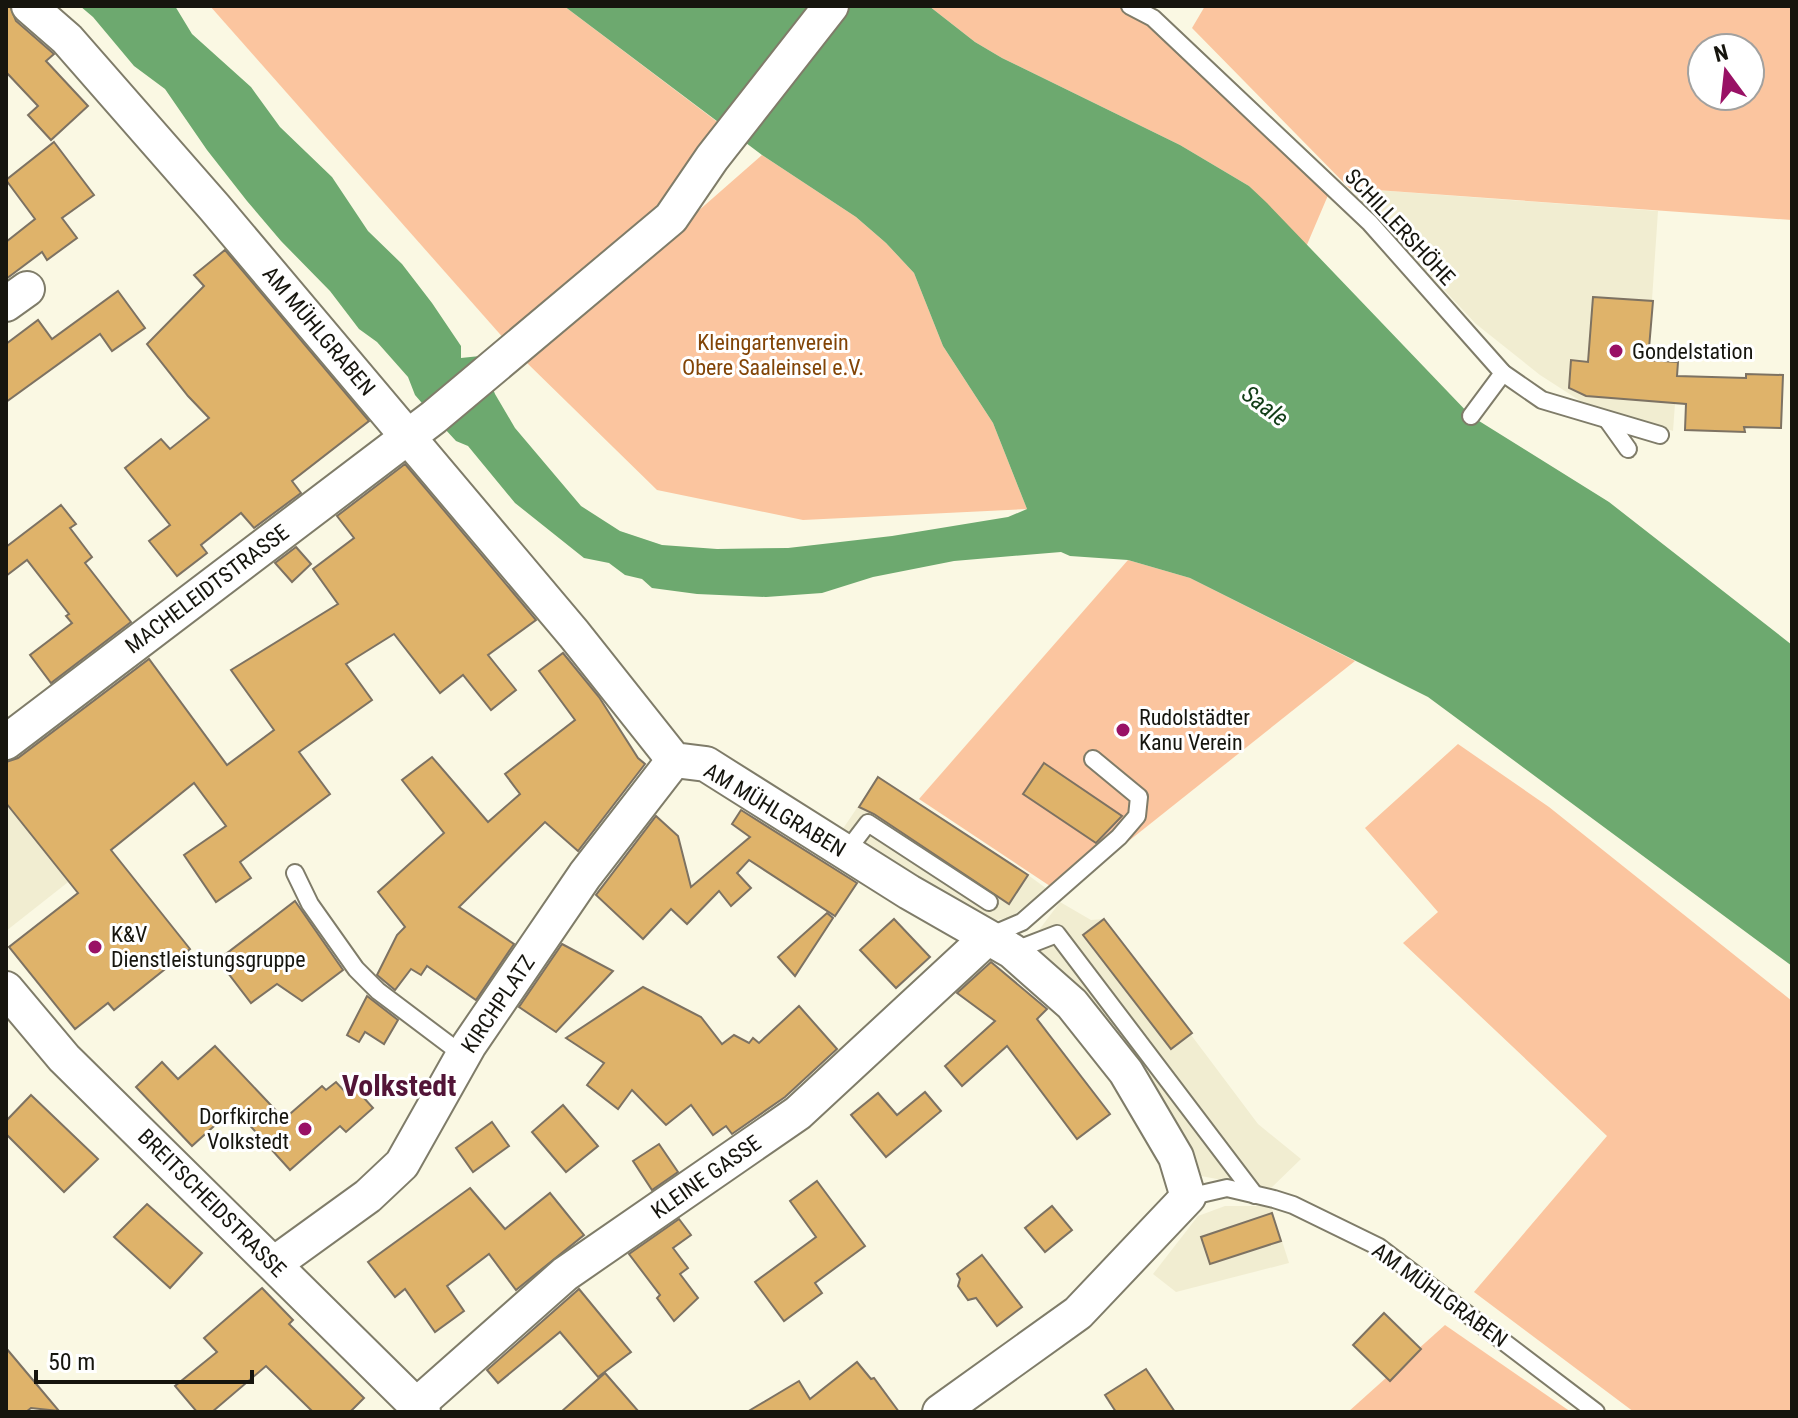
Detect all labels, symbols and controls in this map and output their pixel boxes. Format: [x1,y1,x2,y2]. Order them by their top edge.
north arrow [1686,32,1766,112]
text: N [1711,39,1731,67]
street label: SCHILLERSHÖHE [1340,164,1460,290]
street label: AM MÜHLGRABEN [258,261,380,401]
park label: Kleingartenverein Obere Saaleinsel e.V. [682,330,864,380]
place label: Gondelstation [1632,339,1753,364]
marker: Gondelstation [1607,342,1625,360]
water label: Saale [1236,380,1294,432]
street label: MACHELEIDTSTRASSE [120,519,294,659]
place label: Rudolstädter Kanu Verein [1139,705,1250,755]
marker: Rudolstädter Kanu Verein [1114,721,1132,739]
street label: AM MÜHLGRABEN [700,758,850,862]
place label: K&V Dienstleistungsgruppe [111,922,305,972]
marker: K&V Dienstleistungsgruppe [86,938,104,956]
street label: KIRCHPLATZ [456,950,540,1058]
district label: Volkstedt [342,1068,456,1103]
place label: Dorfkirche Volkstedt [199,1104,289,1154]
marker: Dorfkirche Volkstedt [296,1120,314,1138]
street label: BREITSCHEIDSTRASSE [133,1124,291,1282]
street label: KLEINE GASSE [646,1130,766,1224]
street label: AM MÜHLGRABEN [1368,1238,1512,1352]
scale bar [36,1334,252,1384]
text: 50 m [48,1348,95,1376]

